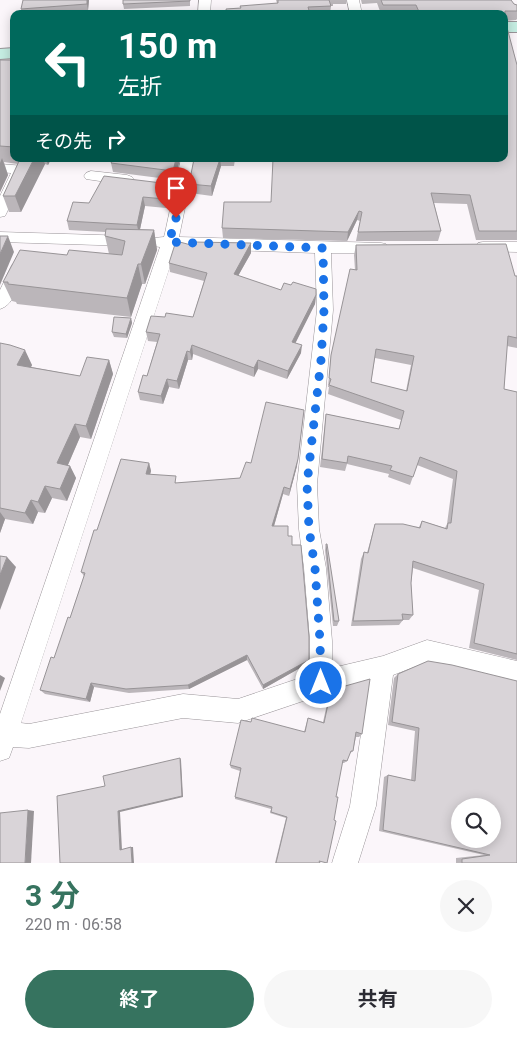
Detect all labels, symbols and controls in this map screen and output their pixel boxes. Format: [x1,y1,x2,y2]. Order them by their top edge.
text: 150 m [118,26,217,67]
icon: left [35,30,100,95]
text: 左折 [118,74,162,99]
icon: right [102,125,130,153]
text: その先 [35,130,92,153]
pin [155,167,197,218]
icon: arrive [162,174,190,202]
position arrow [294,656,346,708]
map controls [451,798,501,848]
button: search [451,798,501,848]
text: 3 分 [25,878,80,913]
button: close [440,880,492,932]
text: 220 m · 06:58 [25,915,122,934]
button: 終了 [25,970,254,1028]
button: 共有 [264,970,492,1028]

